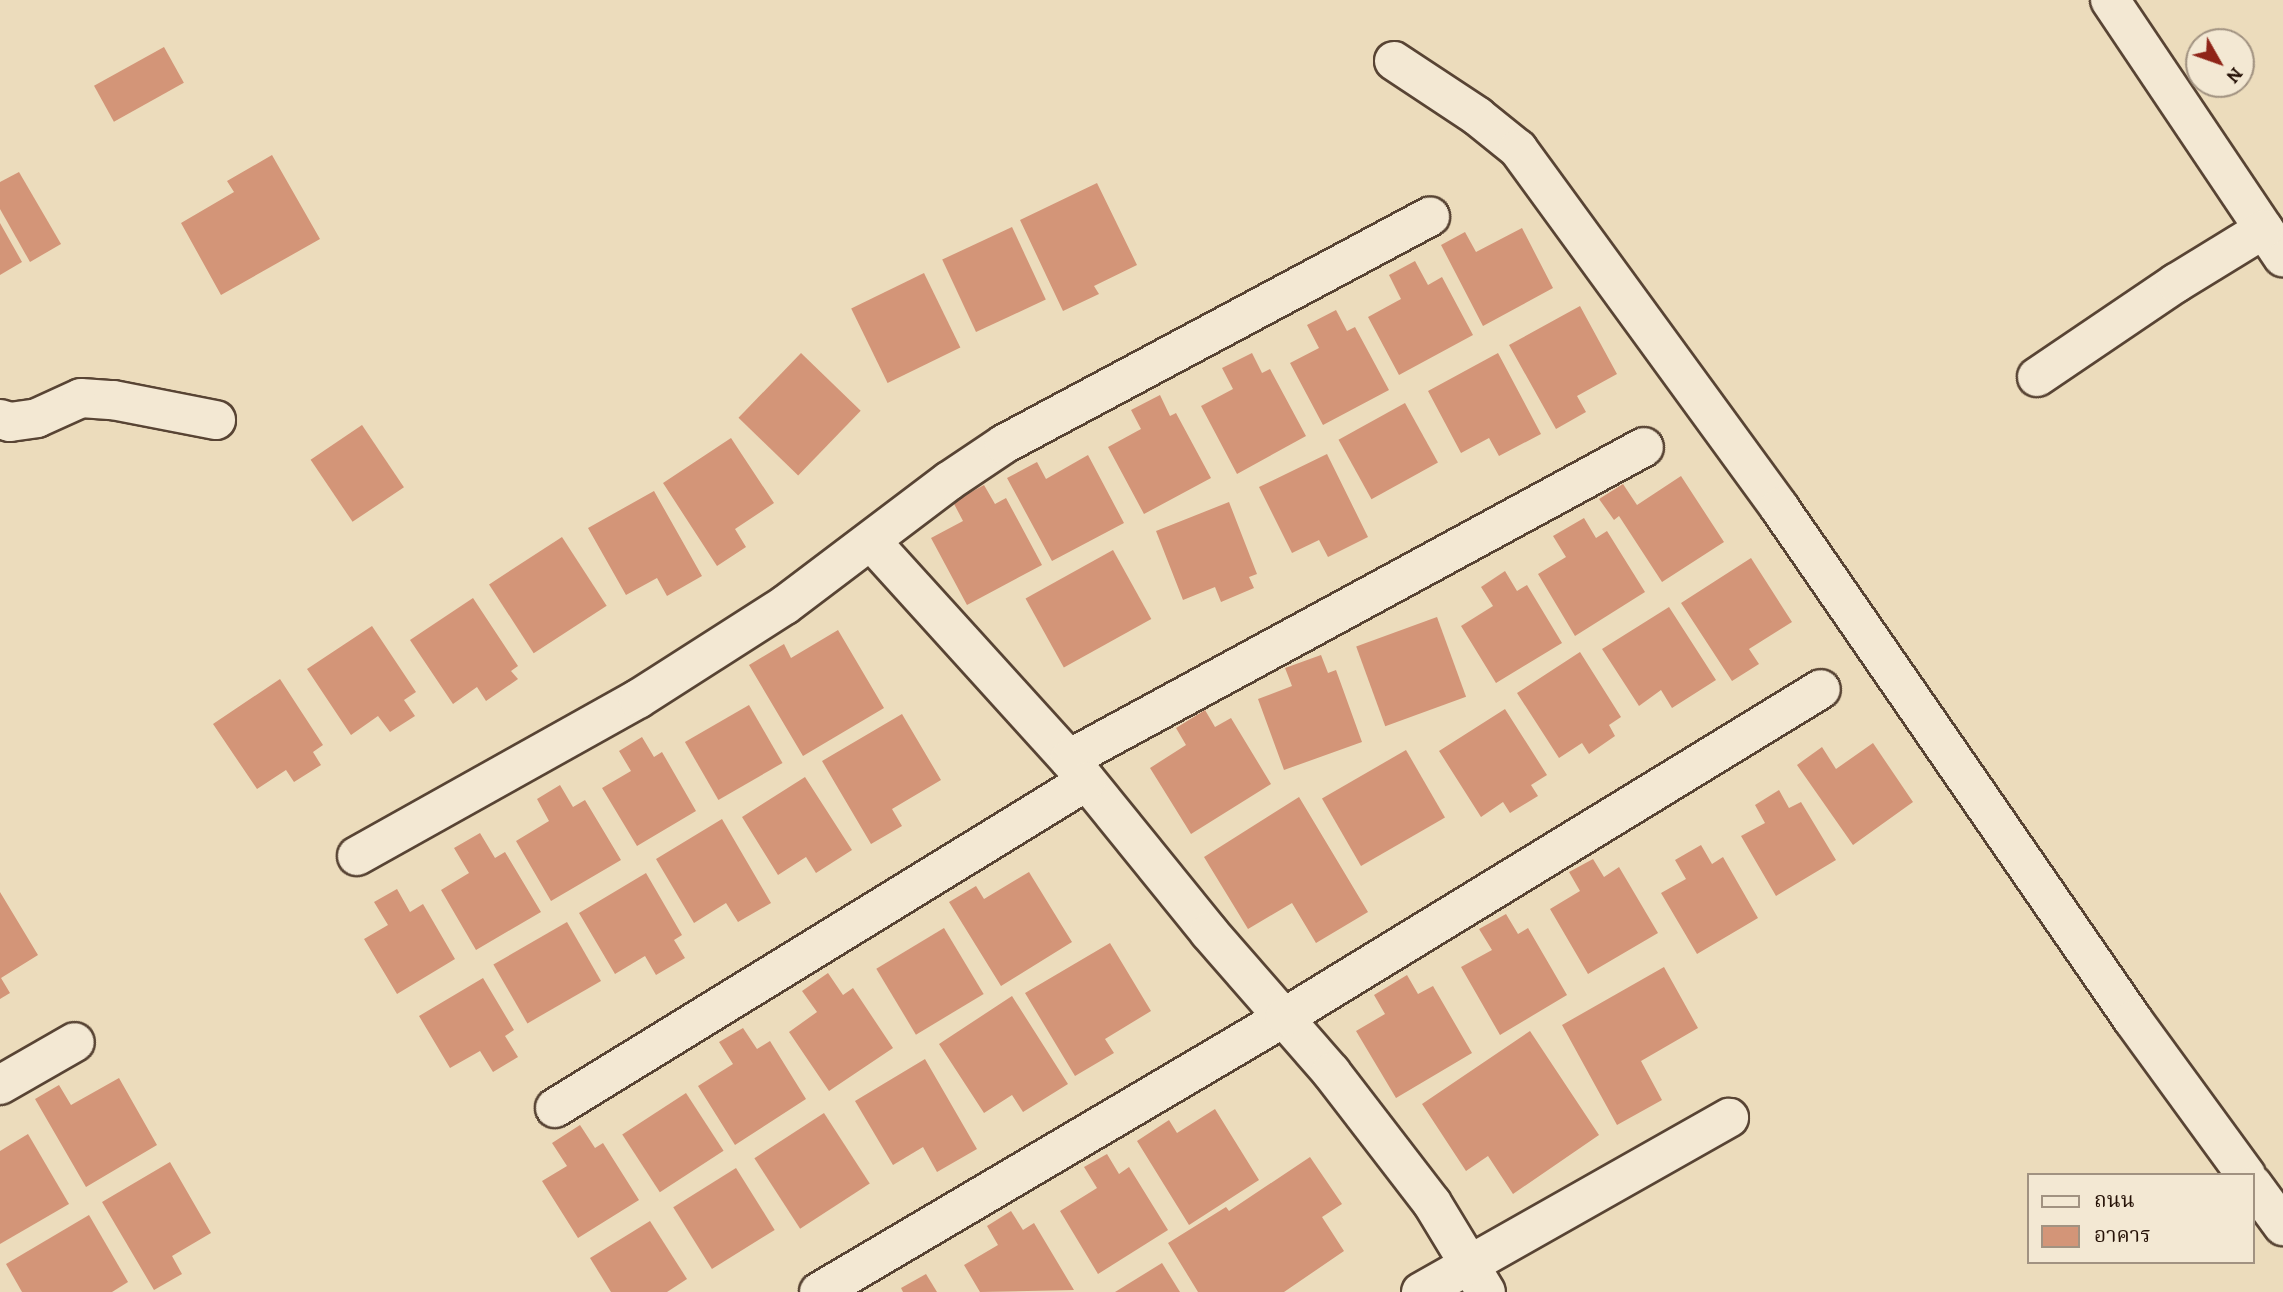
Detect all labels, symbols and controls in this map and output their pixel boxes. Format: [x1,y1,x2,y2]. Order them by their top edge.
north arrow [2185,28,2255,98]
text: N [2220,62,2249,89]
legend [2028,1173,2255,1264]
text: ถนน [2094,1186,2135,1214]
text: อาคาร [2094,1221,2151,1249]

